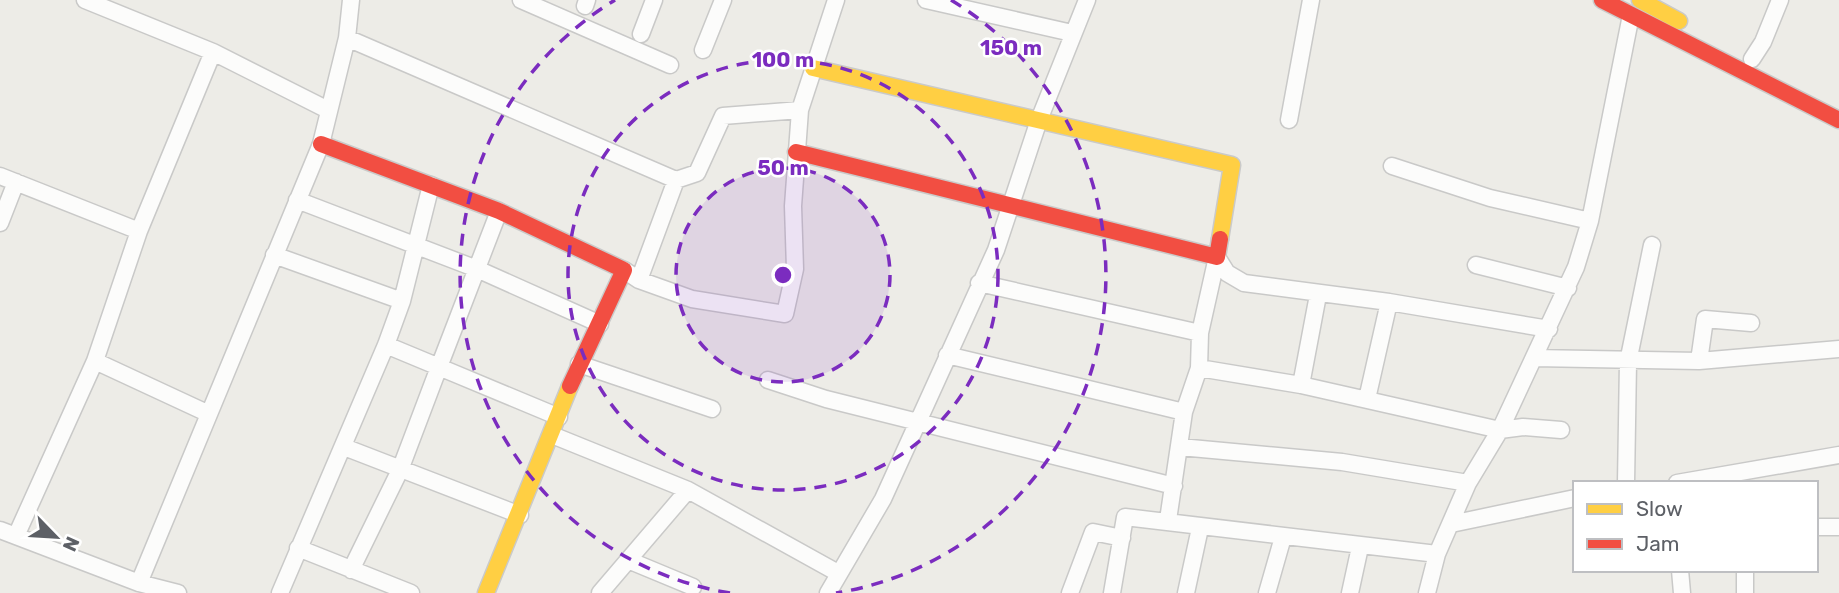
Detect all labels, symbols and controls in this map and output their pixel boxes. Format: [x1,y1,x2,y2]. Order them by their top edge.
text: 150 m [980,35,1042,60]
text: 100 m [752,47,814,72]
text: 50 m [757,155,809,180]
centre of rings [771,263,795,287]
legend [1573,481,1818,572]
text: Slow [1636,496,1683,521]
north arrow [21,502,91,572]
text: Jam [1636,531,1680,556]
text: N [58,533,84,555]

